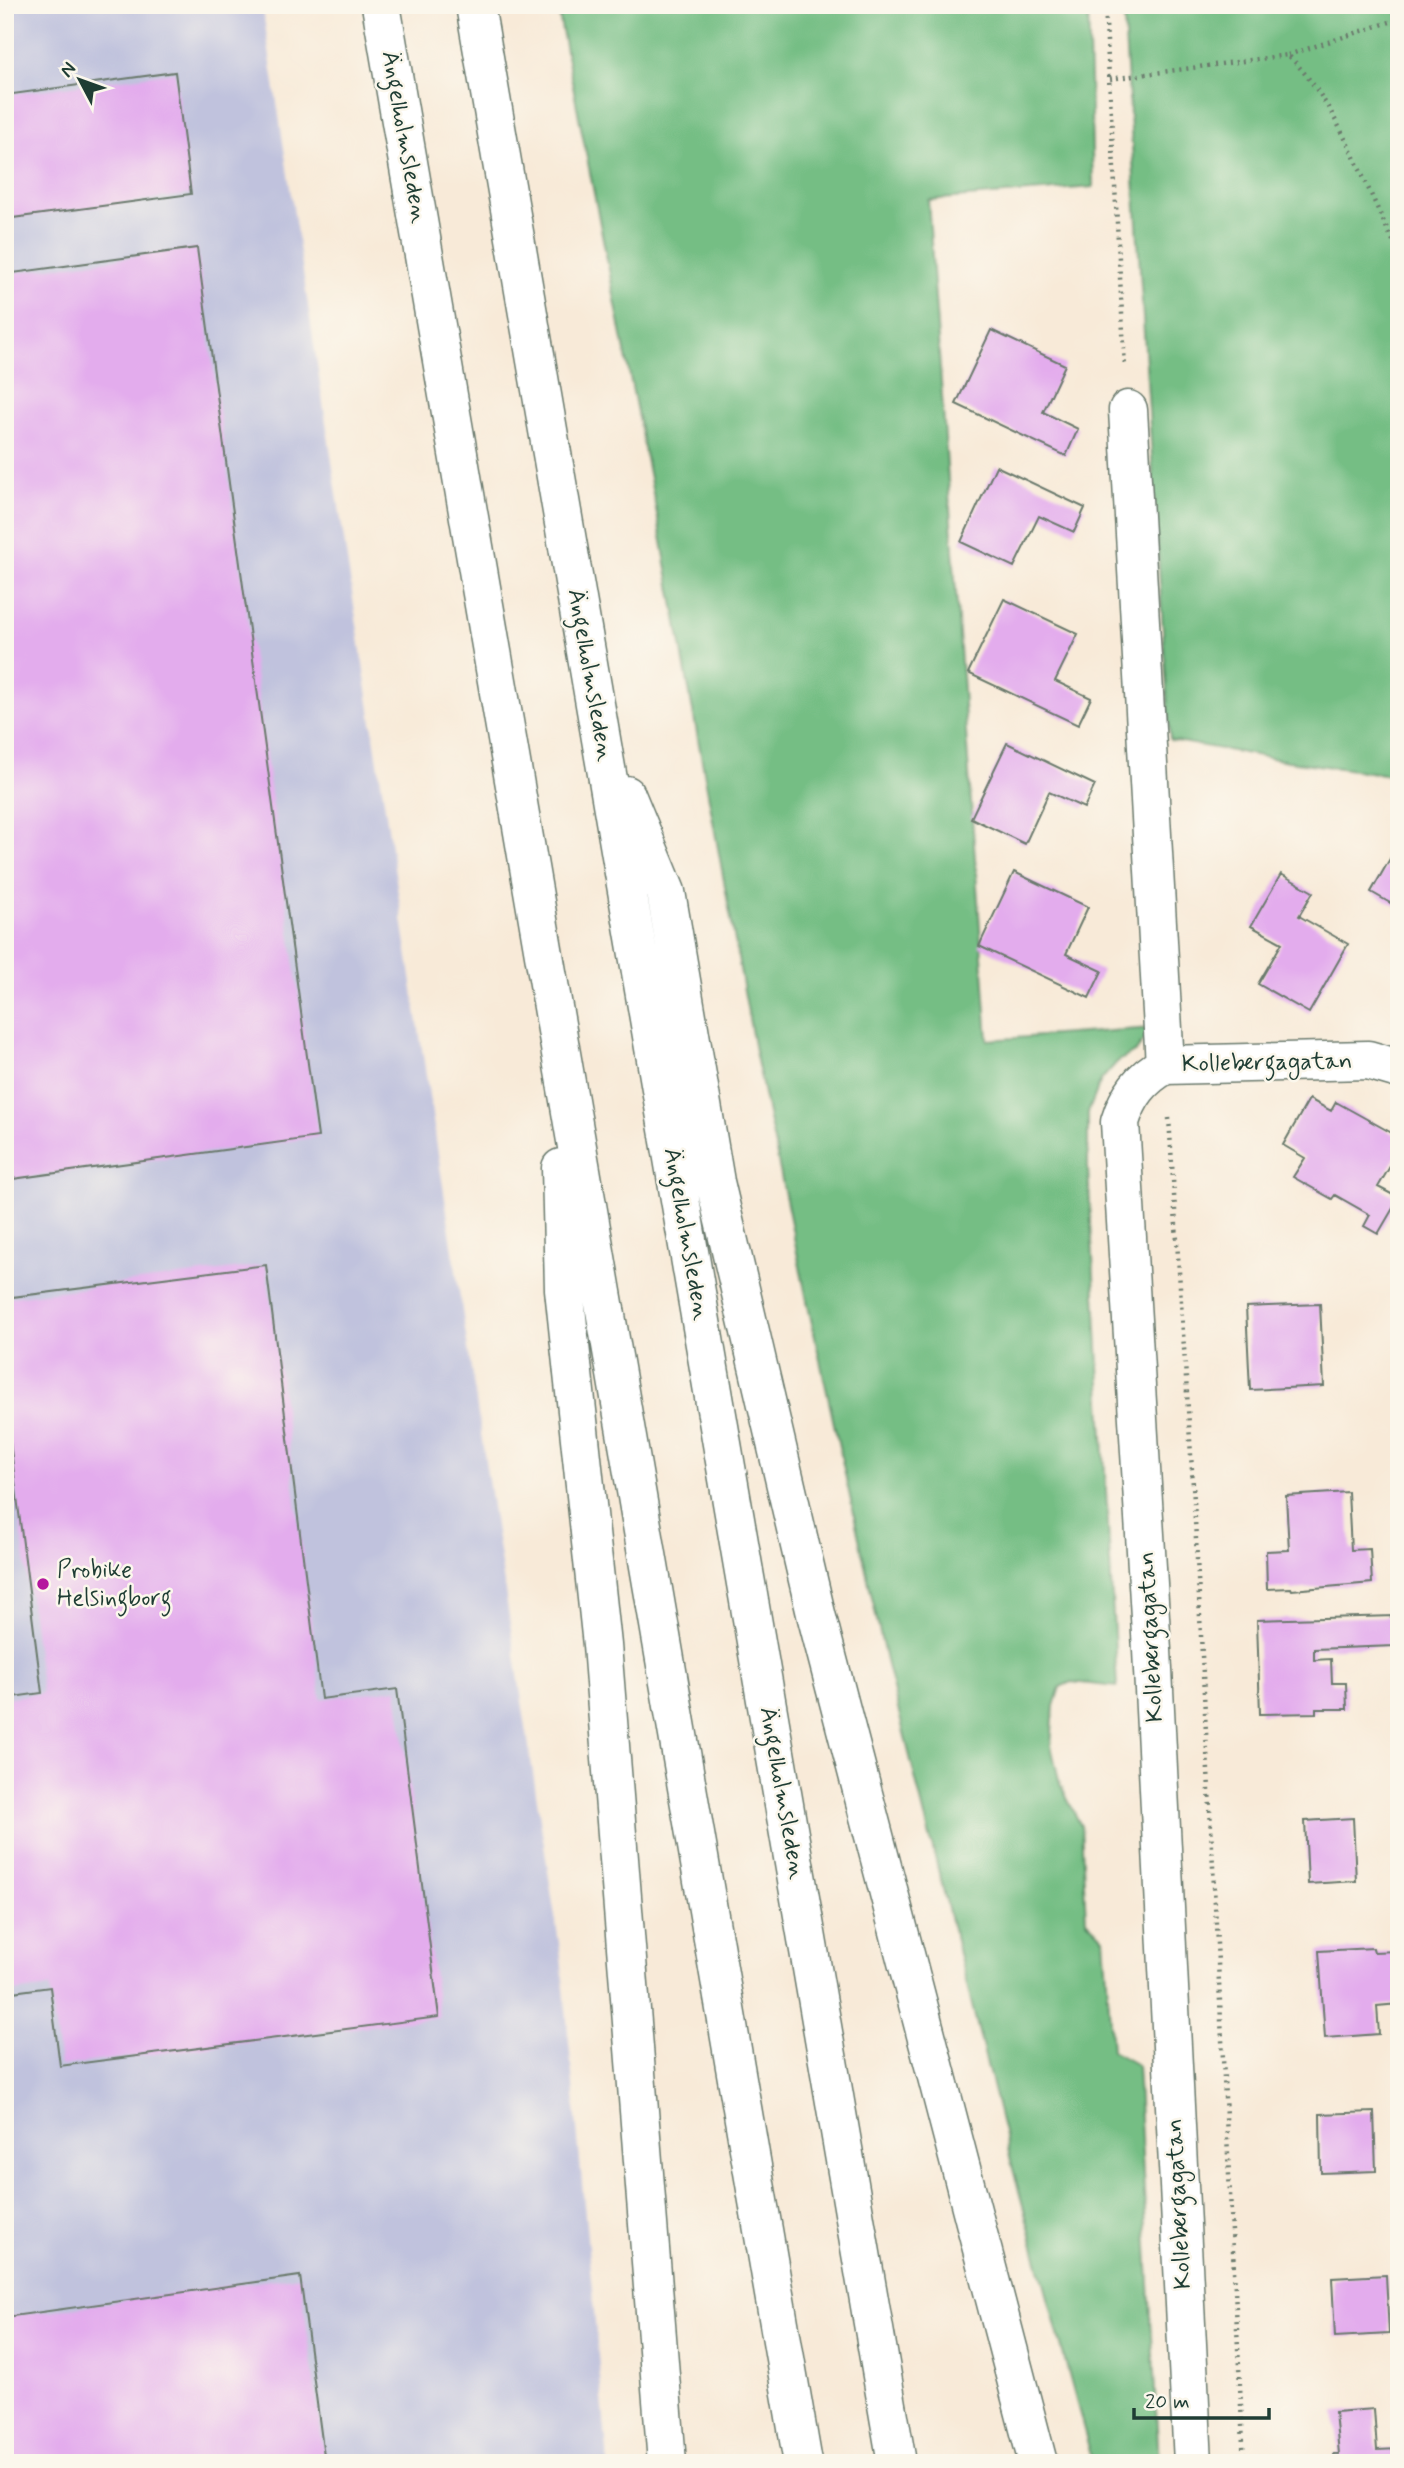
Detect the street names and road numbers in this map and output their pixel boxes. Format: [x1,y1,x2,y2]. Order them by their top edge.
street label: Ängelholmsleden [371,48,434,226]
street label: Ängelholmsleden [557,586,620,764]
street label: Kollebergagatan [1181,1046,1353,1083]
street label: Ängelholmsleden [653,1145,716,1323]
street label: Kollebergagatan [1131,1551,1174,1723]
street label: Ängelholmsleden [749,1704,812,1882]
street label: Kollebergagatan [1159,2118,1202,2290]

